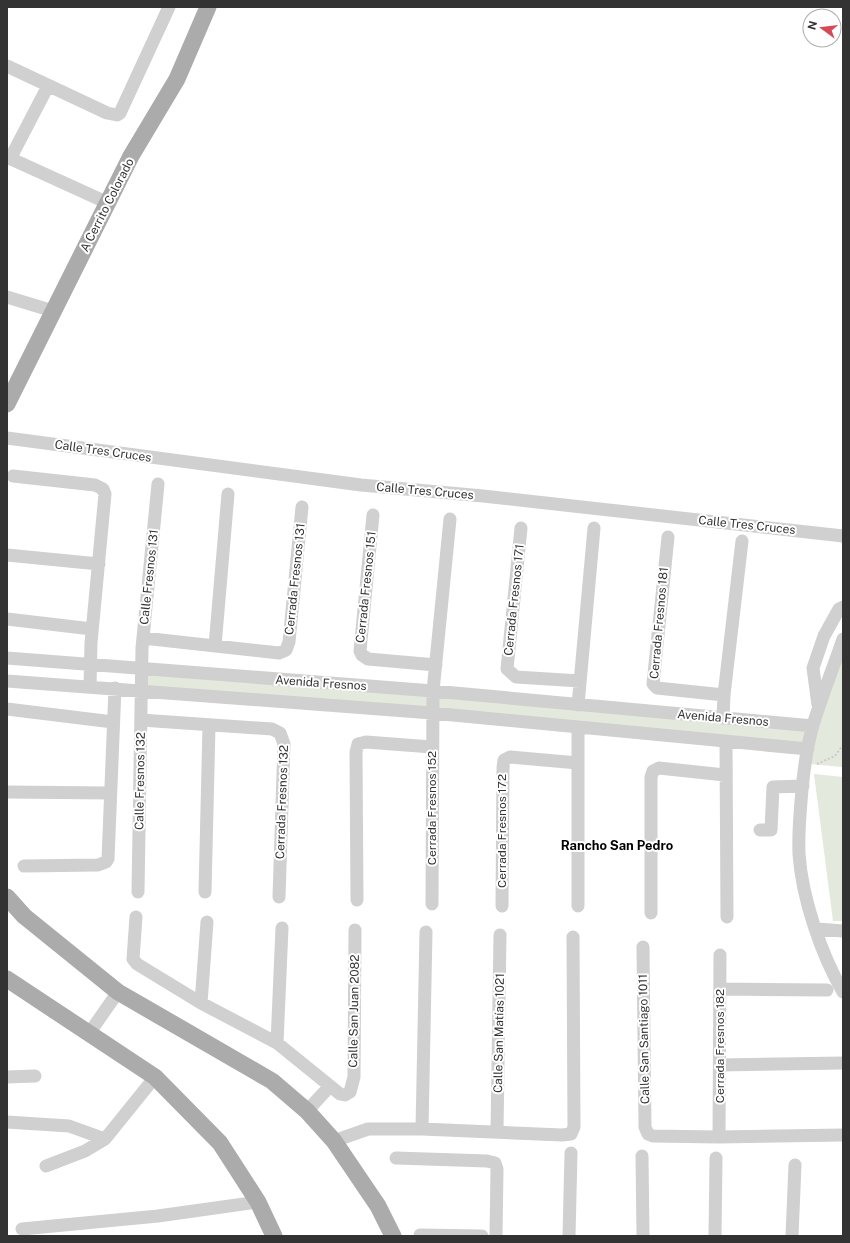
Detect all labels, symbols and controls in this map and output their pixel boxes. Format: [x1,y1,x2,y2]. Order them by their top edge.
north arrow [802,8,842,48]
text: N [805,20,819,31]
street label: A Cerrito Colorado [77,156,137,254]
street label: Calle Tres Cruces [54,437,152,465]
street label: Calle Tres Cruces [376,480,474,502]
street label: Calle Tres Cruces [698,513,796,537]
street label: Cerrada Fresnos 131 [282,523,308,635]
street label: Calle Fresnos 131 [137,529,161,625]
street label: Cerrada Fresnos 151 [353,530,379,644]
street label: Cerrada Fresnos 171 [501,544,527,656]
street label: Cerrada Fresnos 181 [647,566,671,680]
street label: Avenida Fresnos [275,673,367,693]
street label: Avenida Fresnos [677,707,769,729]
street label: Calle Fresnos 132 [132,732,148,830]
street label: Cerrada Fresnos 132 [273,745,291,859]
street label: Cerrada Fresnos 152 [425,751,439,865]
street label: Cerrada Fresnos 172 [495,774,509,888]
district label: Rancho San Pedro [561,838,673,853]
street label: Calle San Juan 2082 [346,954,362,1068]
street label: Calle San Matías 1021 [491,973,507,1093]
street label: Calle San Santiago 1011 [636,974,652,1104]
street label: Cerrada Fresnos 182 [713,989,727,1103]

